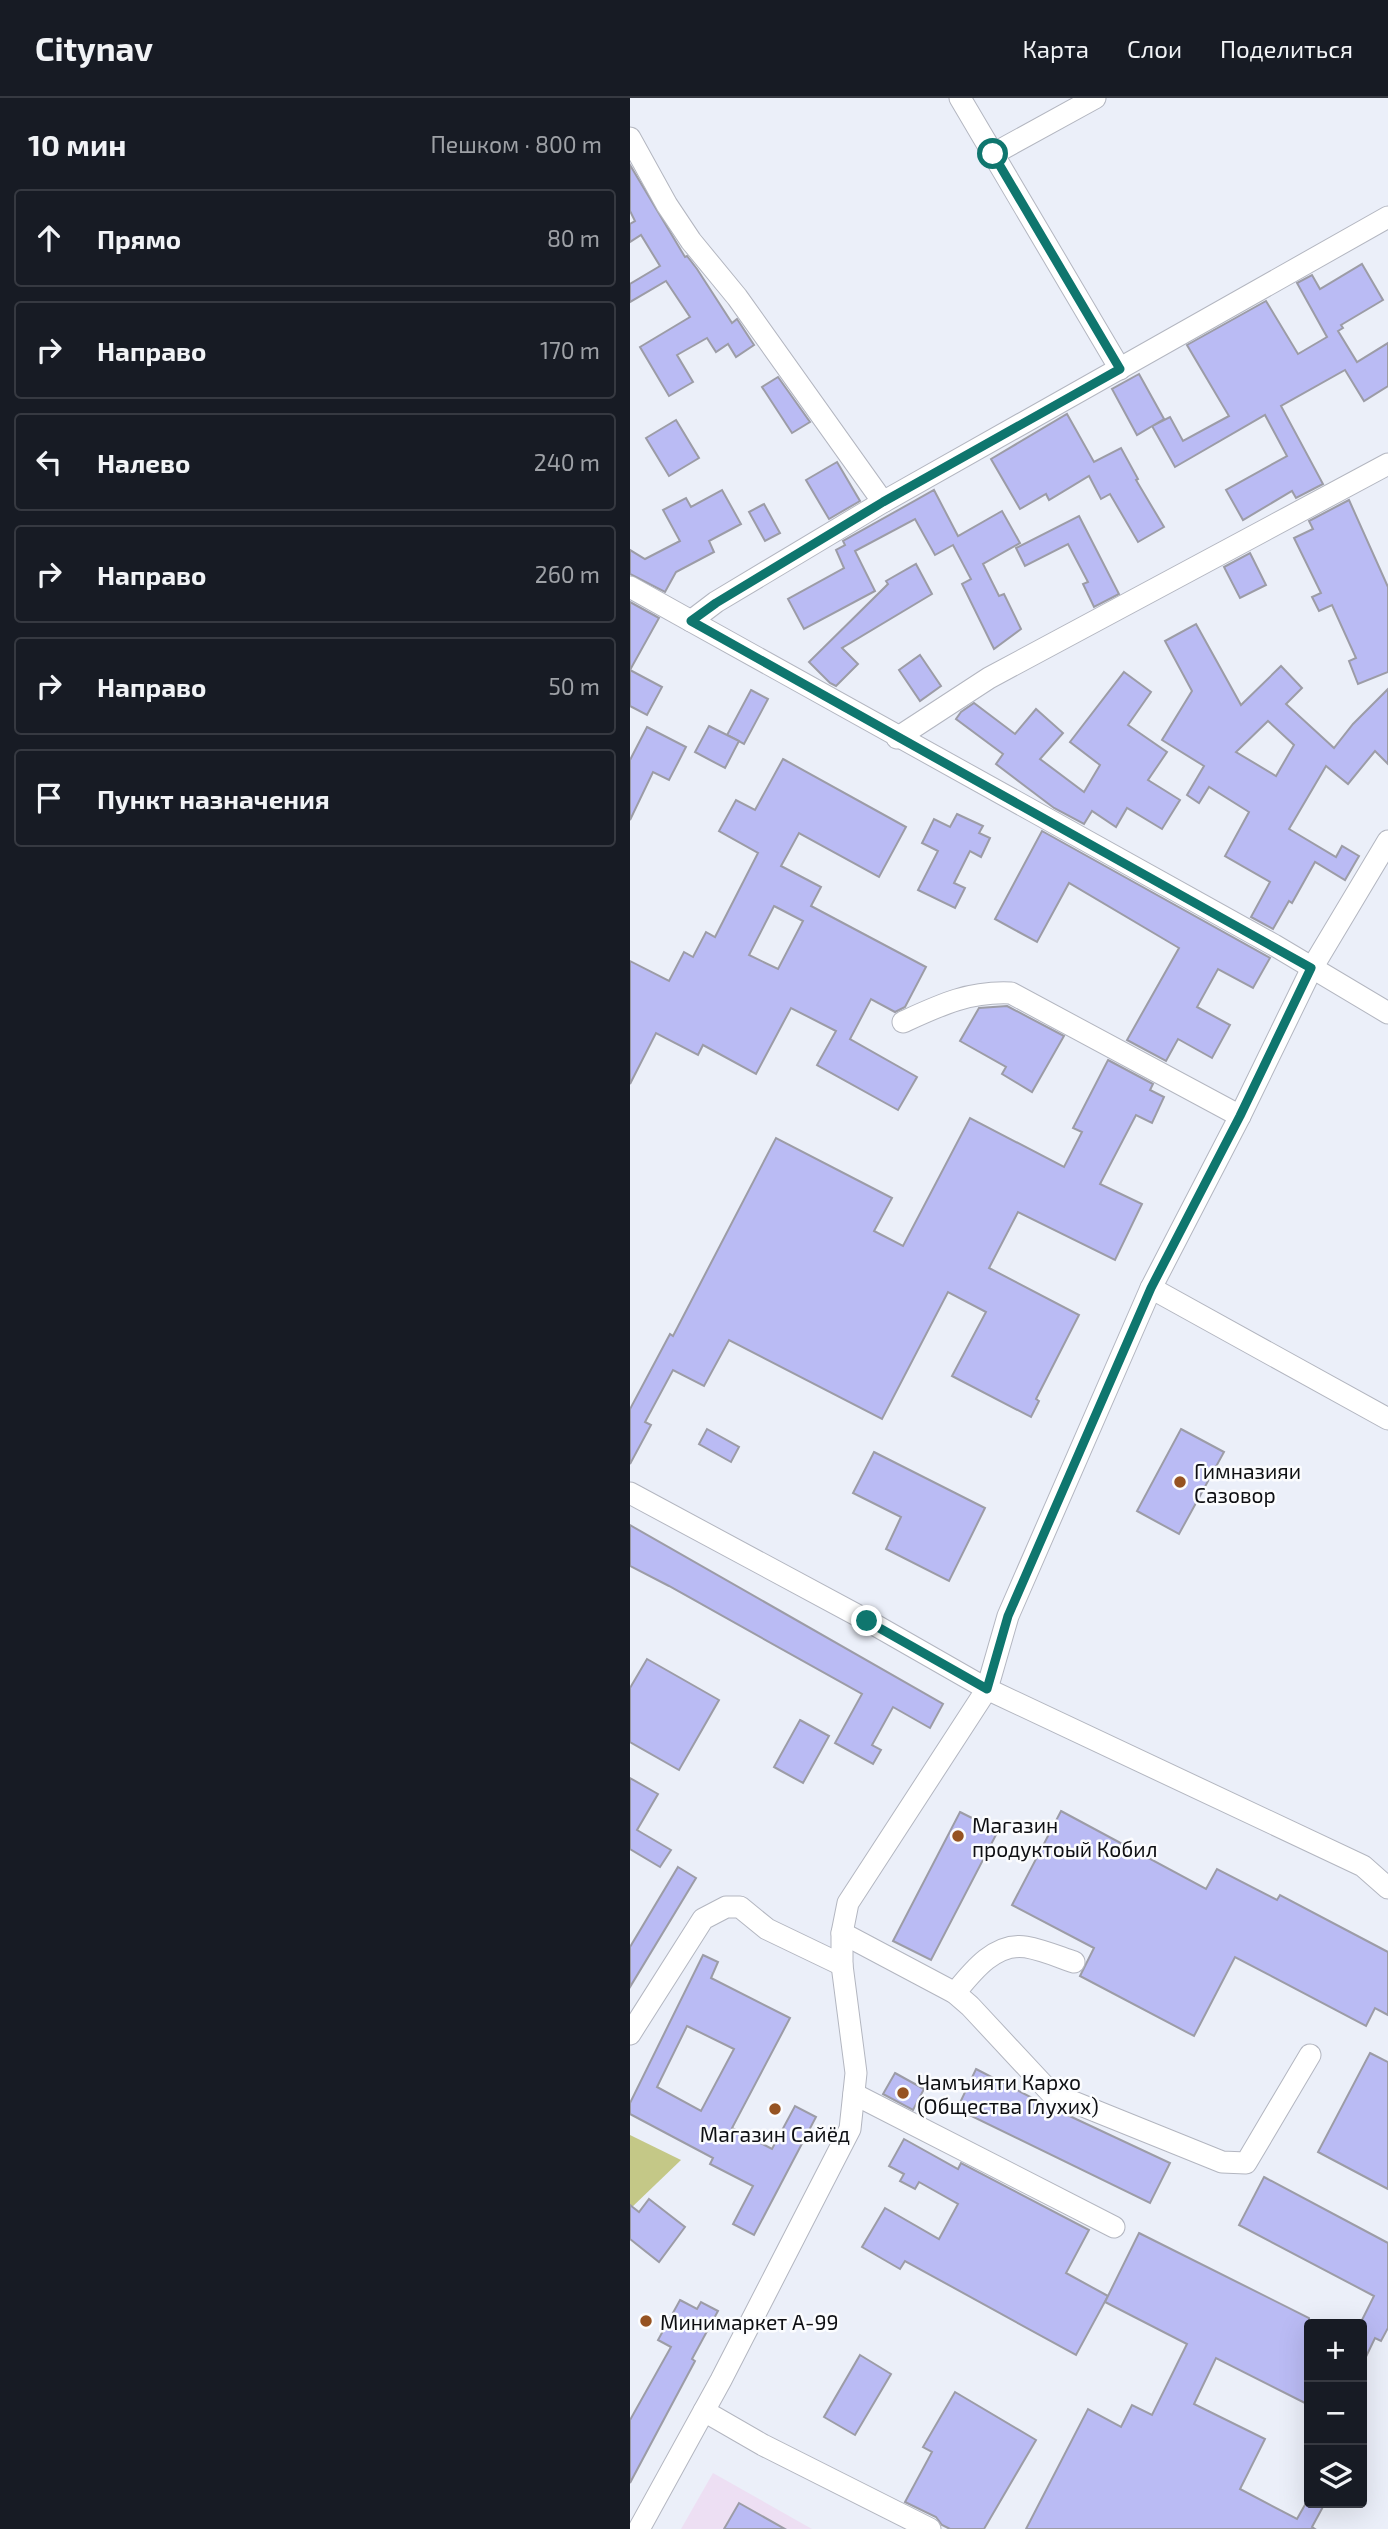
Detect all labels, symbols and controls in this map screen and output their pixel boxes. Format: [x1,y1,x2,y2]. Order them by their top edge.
text: Citynav [35,28,153,68]
text: Карта [1022,34,1089,63]
text: Слои [1127,34,1182,63]
text: Поделиться [1220,34,1353,63]
text: 10 мин [28,126,126,162]
text: Пешком · 800 m [430,130,602,158]
route start [977,138,1008,169]
icon: ahead [30,219,68,257]
text: Прямо [97,223,181,254]
text: 80 m [547,224,600,252]
icon: right [30,331,68,369]
text: Направо [97,335,206,366]
text: 170 m [540,336,600,364]
icon: left [30,443,68,481]
text: Налево [97,447,190,478]
text: 240 m [534,448,600,476]
icon: right [30,555,68,593]
text: Направо [97,559,206,590]
text: 260 m [535,560,600,588]
icon: right [30,667,68,705]
text: Направо [97,671,206,702]
text: 50 m [549,672,600,700]
icon: arrive [30,779,68,817]
text: Пункт назначения [97,783,330,814]
place label: Гимназияи Сазовор [1194,1458,1301,1507]
marker: Гимназияи Сазовор [1172,1474,1188,1490]
route end [851,1605,882,1636]
place label: Магазин продуктоый Кобил [972,1812,1157,1862]
marker: Магазин продуктоый Кобил [950,1828,966,1844]
place label: Чамъияти Кархо (Общества Глухих) [917,2069,1099,2119]
marker: Чамъияти Кархо (Общества Глухих) [895,2085,911,2101]
marker: Магазин Сайёд [767,2101,783,2117]
place label: Магазин Сайёд [700,2121,850,2146]
place label: Минимаркет А-99 [660,2309,838,2334]
marker: Минимаркет А-99 [638,2313,654,2329]
map controls [1304,2319,1367,2508]
button: + [1304,2319,1367,2382]
button: − [1304,2382,1367,2445]
button: layers [1304,2445,1367,2508]

